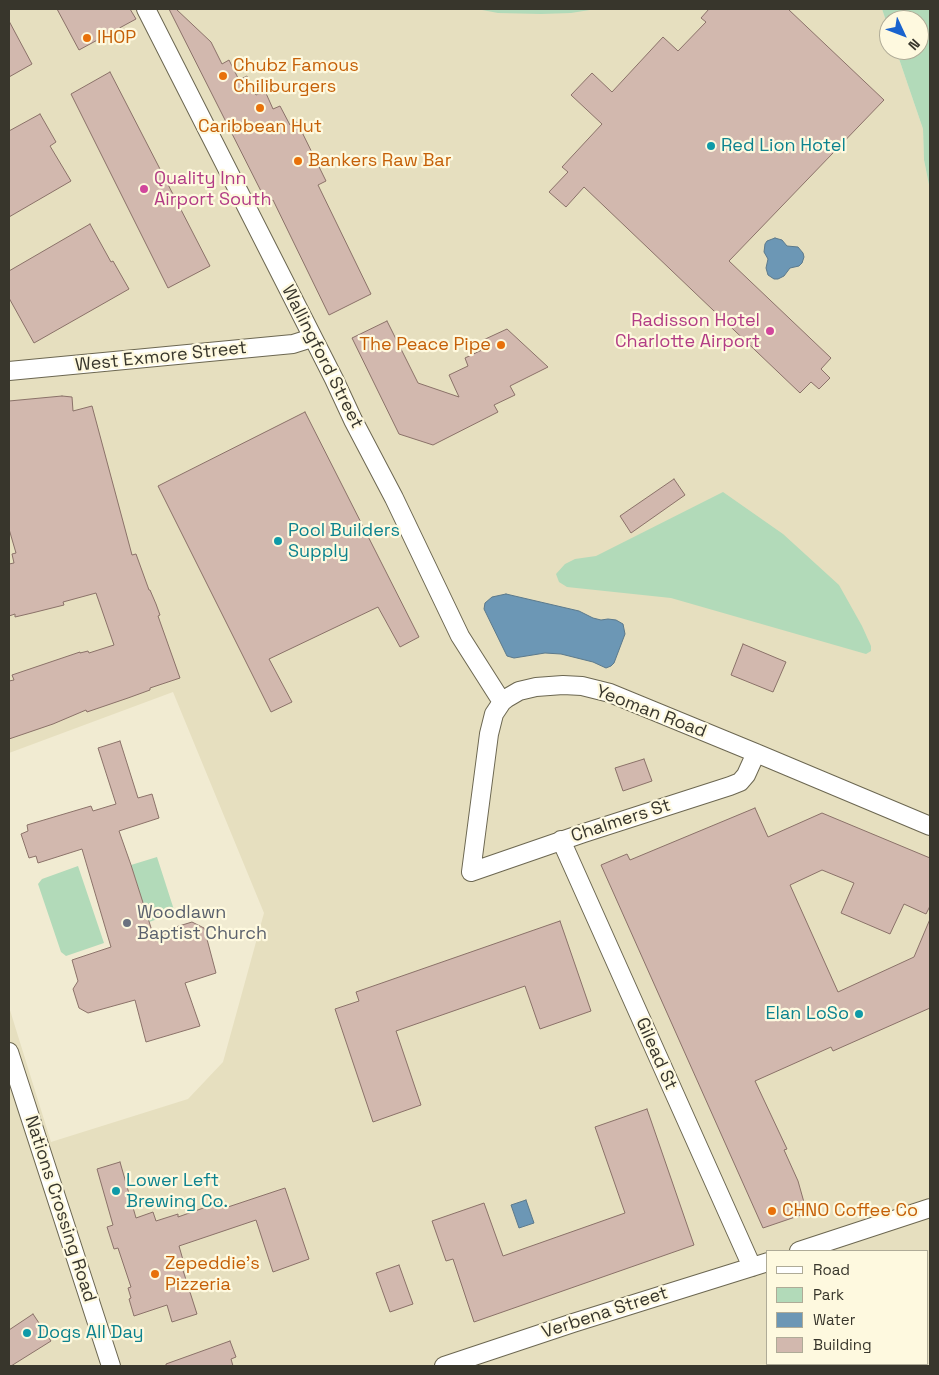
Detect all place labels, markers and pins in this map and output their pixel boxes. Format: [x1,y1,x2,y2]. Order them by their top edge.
place label: IHOP [97,27,136,49]
marker: IHOP [81,32,93,44]
place label: Chubz Famous Chiliburgers [233,55,359,98]
marker: Chubz Famous Chiliburgers [217,70,229,82]
marker: Caribbean Hut [254,102,266,114]
place label: Caribbean Hut [198,116,322,138]
place label: Red Lion Hotel [721,135,846,157]
marker: Red Lion Hotel [705,140,717,152]
place label: Bankers Raw Bar [308,150,451,172]
marker: Bankers Raw Bar [292,155,304,167]
place label: Quality Inn Airport South [154,168,271,210]
marker: Quality Inn Airport South [138,183,150,195]
place label: Radisson Hotel Charlotte Airport [615,310,760,352]
marker: Radisson Hotel Charlotte Airport [764,325,776,337]
place label: The Peace Pipe [359,334,491,356]
marker: The Peace Pipe [495,339,507,351]
place label: Pool Builders Supply [288,520,400,562]
marker: Pool Builders Supply [272,535,284,547]
place label: Woodlawn Baptist Church [137,902,267,944]
marker: Woodlawn Baptist Church [121,917,133,929]
place label: Elan LoSo [765,1003,849,1025]
marker: Elan LoSo [853,1008,865,1020]
place label: Lower Left Brewing Co. [126,1170,228,1212]
marker: Lower Left Brewing Co. [110,1185,122,1197]
place label: CHNO Coffee Co [782,1200,918,1222]
marker: CHNO Coffee Co [766,1205,778,1217]
place label: Zepeddie's Pizzeria [165,1253,260,1296]
marker: Zepeddie's Pizzeria [149,1268,161,1280]
place label: Dogs All Day [37,1322,144,1344]
marker: Dogs All Day [21,1327,33,1339]

